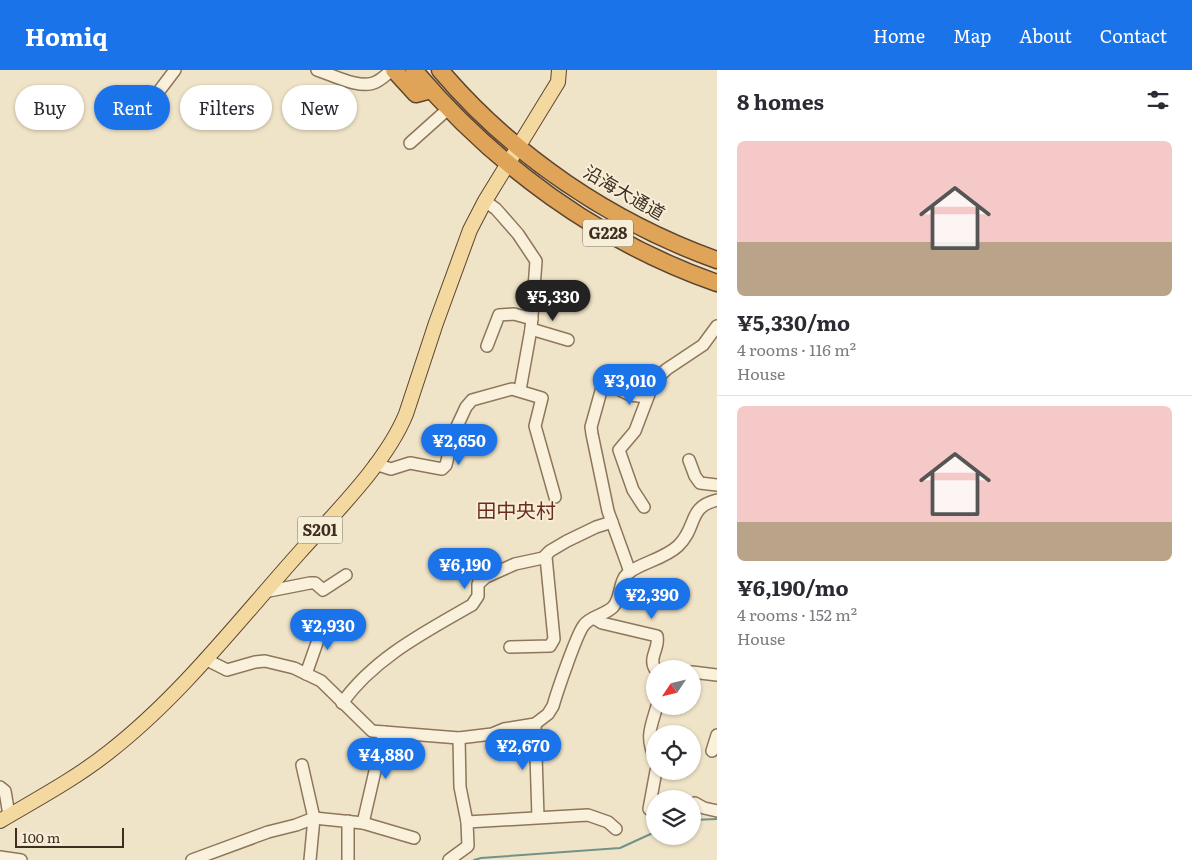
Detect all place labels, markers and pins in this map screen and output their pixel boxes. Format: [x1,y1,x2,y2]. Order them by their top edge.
pin: ¥5,330 [512,280,594,322]
pin: ¥3,010 [589,364,671,406]
pin: ¥2,650 [418,424,500,466]
pin: ¥6,190 [424,548,506,590]
pin: ¥2,390 [611,578,693,620]
pin: ¥2,930 [287,608,369,651]
pin: ¥2,670 [482,728,564,771]
pin: ¥4,880 [345,738,427,780]

